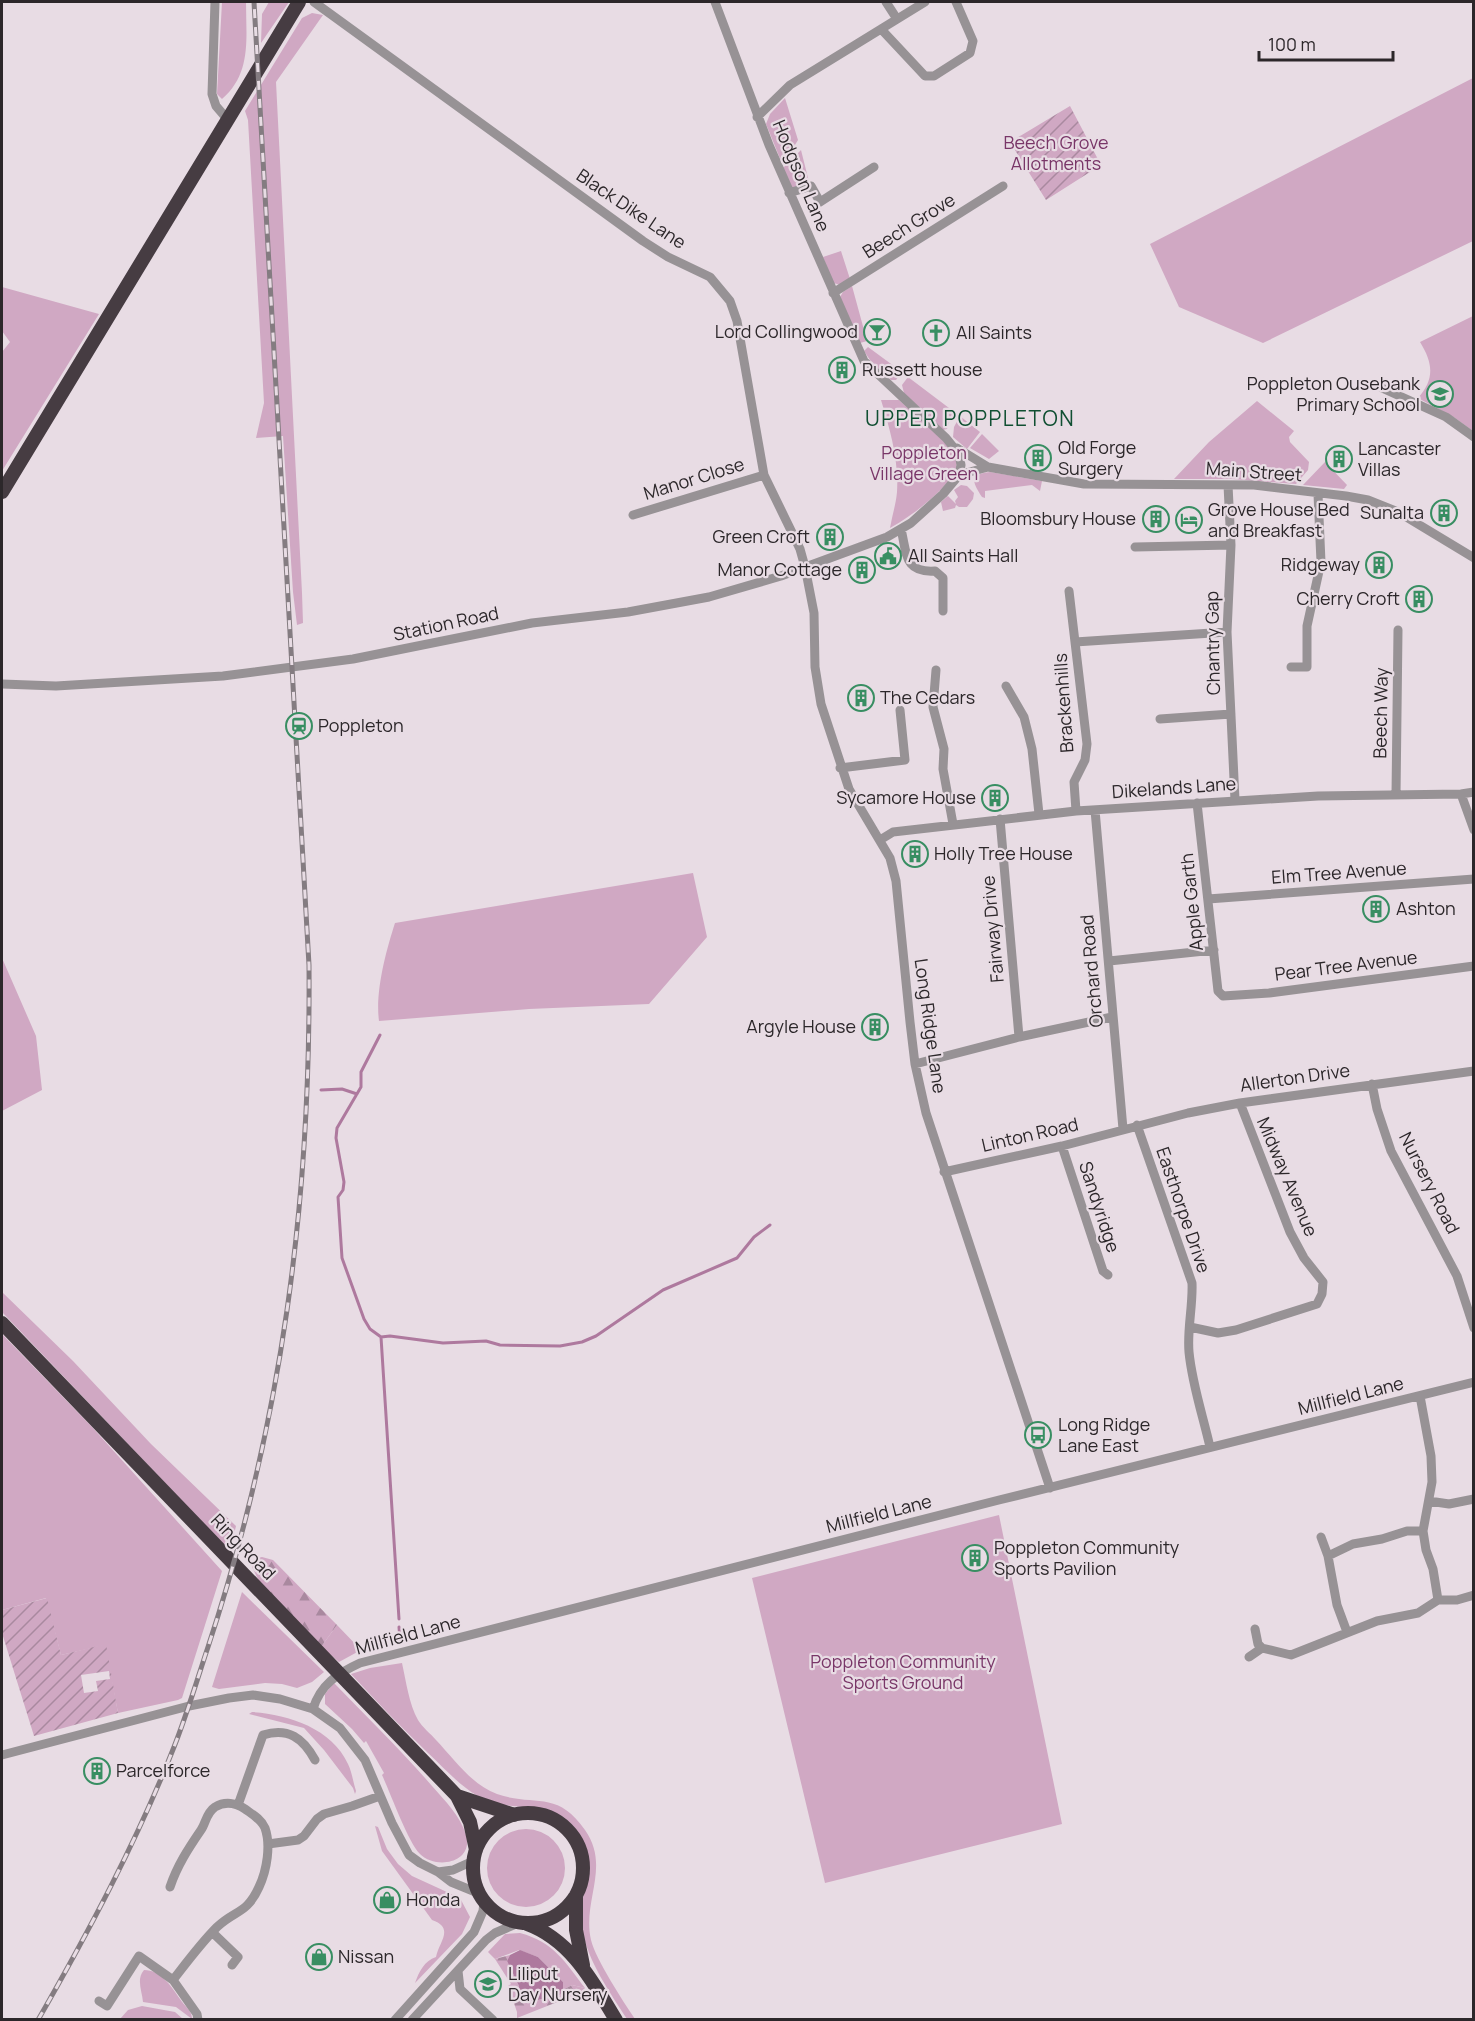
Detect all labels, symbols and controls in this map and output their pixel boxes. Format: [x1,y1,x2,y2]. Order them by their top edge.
scale bar [1259,24,1392,62]
text: 100 m [1268,32,1316,56]
street label: Hodgson Lane [768,116,836,235]
park label: Beech Grove Allotments [1004,130,1108,175]
street label: Black Dike Lane [572,163,691,254]
street label: Beech Grove [858,187,959,263]
bar icon: Lord Collingwood [862,317,892,347]
church icon: All Saints [921,318,951,348]
place label: Lord Collingwood [715,319,858,343]
place label: All Saints [956,320,1032,344]
building icon: Russett house [827,355,857,385]
place label: Russett house [862,357,982,381]
place label: Poppleton Ousebank Primary School [1247,371,1421,416]
school or university icon: Poppleton Ousebank Primary School [1425,379,1455,409]
district label: UPPER POPPLETON [865,404,1075,432]
place label: Old Forge Surgery [1058,435,1136,480]
place label: Lancaster Villas [1358,436,1442,481]
park label: Poppleton Village Green [870,440,978,485]
building icon: Old Forge Surgery [1023,443,1053,473]
building icon: Lancaster Villas [1324,444,1354,474]
street label: Manor Close [640,451,747,505]
street label: Main Street [1205,456,1303,486]
place label: Grove House Bed and Breakfast [1208,497,1350,542]
building icon: Sunalta [1429,498,1459,528]
place label: Sunalta [1360,500,1424,524]
building icon: Bloomsbury House [1141,504,1171,534]
hotel icon: Grove House Bed and Breakfast [1174,505,1204,535]
place label: Bloomsbury House [980,506,1136,530]
building icon: Green Croft [815,522,845,552]
place label: Green Croft [713,524,810,548]
public building icon: All Saints Hall [873,541,903,571]
place label: All Saints Hall [908,543,1018,567]
building icon: Ridgeway [1364,550,1394,580]
place label: Ridgeway [1281,552,1361,576]
building icon: Manor Cottage [847,555,877,585]
place label: Manor Cottage [717,557,842,581]
building icon: Cherry Croft [1404,584,1434,614]
place label: Cherry Croft [1297,586,1400,610]
street label: Chantry Gap [1199,591,1225,695]
street label: Station Road [391,600,501,646]
street label: Brackenhills [1048,653,1078,754]
street label: Beech Way [1367,667,1393,759]
building icon: The Cedars [846,683,876,713]
place label: The Cedars [880,685,975,709]
station icon: Poppleton [284,711,314,741]
place label: Poppleton [318,713,404,737]
street label: Dikelands Lane [1111,771,1237,803]
building icon: Sycamore House [980,783,1010,813]
place label: Sycamore House [836,785,976,809]
building icon: Holly Tree House [900,839,930,869]
place label: Holly Tree House [934,841,1073,865]
street label: Apple Garth [1174,852,1208,952]
street label: Elm Tree Avenue [1270,855,1407,889]
street label: Fairway Drive [975,875,1009,984]
building icon: Ashton [1361,894,1391,924]
place label: Ashton [1396,896,1456,920]
street label: Orchard Road [1074,914,1108,1029]
street label: Pear Tree Avenue [1273,944,1419,986]
street label: Long Ridge Lane [910,957,952,1095]
building icon: Argyle House [860,1012,890,1042]
place label: Argyle House [746,1014,856,1038]
street label: Allerton Drive [1238,1057,1351,1097]
street label: Linton Road [979,1111,1080,1157]
street label: Midway Avenue [1252,1113,1324,1240]
street label: Nursery Road [1394,1128,1466,1238]
street label: Easthorpe Drive [1151,1144,1217,1276]
street label: Sandyridge [1074,1158,1126,1255]
street label: Millfield Lane [1295,1370,1406,1420]
place label: Long Ridge Lane East [1058,1412,1150,1457]
bus stop icon: Long Ridge Lane East [1023,1420,1053,1450]
street label: Millfield Lane [823,1488,934,1538]
street label: Ring Road [206,1508,281,1585]
place label: Poppleton Community Sports Pavilion [994,1535,1180,1580]
building icon: Poppleton Community Sports Pavilion [960,1543,990,1573]
street label: Millfield Lane [353,1608,463,1660]
park label: Poppleton Community Sports Ground [810,1649,996,1694]
building icon: Parcelforce [82,1756,112,1786]
place label: Parcelforce [116,1758,210,1782]
shop icon: Honda [372,1885,402,1915]
place label: Honda [406,1887,460,1911]
shop icon: Nissan [304,1942,334,1972]
place label: Nissan [338,1944,394,1968]
place label: Liliput Day Nursery [508,1961,608,2006]
school or university icon: Liliput Day Nursery [473,1969,503,1999]

